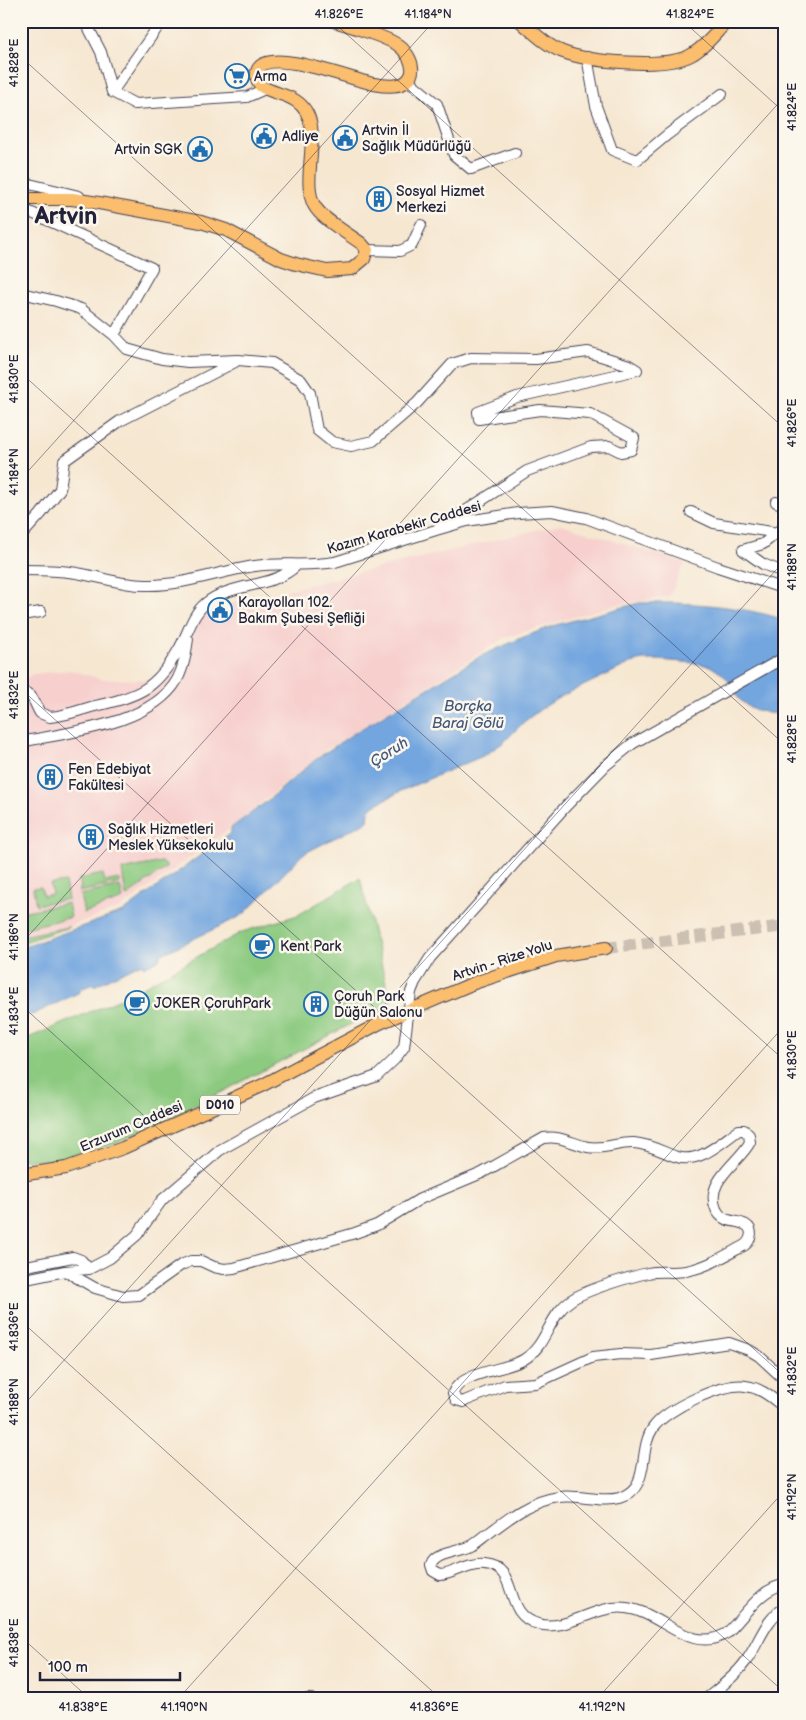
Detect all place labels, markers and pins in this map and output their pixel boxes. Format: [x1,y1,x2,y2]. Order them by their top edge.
supermarket icon: Arma [224,63,250,89]
place label: Arma [254,68,287,85]
place label: Artvin İl Sağlık Müdürlüğü [362,121,471,155]
public building icon: Adliye [251,123,277,149]
public building icon: Artvin İl Sağlık Müdürlüğü [332,125,358,151]
place label: Adliye [282,128,318,145]
public building icon: Artvin SGK [187,136,213,162]
place label: Artvin SGK [115,141,183,158]
place label: Sosyal Hizmet Merkezi [396,183,485,216]
building icon: Sosyal Hizmet Merkezi [366,186,392,212]
place label: Karayolları 102. Bakım Şubesi Şefliği [238,594,365,627]
public building icon: Karayolları 102. Bakım Şubesi Şefliği [207,597,233,623]
place label: Fen Edebiyat Fakültesi [68,761,151,794]
building icon: Fen Edebiyat Fakültesi [37,764,63,790]
place label: Sağlık Hizmetleri Meslek Yüksekokulu [108,821,234,854]
building icon: Sağlık Hizmetleri Meslek Yüksekokulu [78,824,104,850]
cafe icon: Kent Park [249,933,275,959]
place label: Kent Park [280,938,341,955]
place label: Çoruh Park Düğün Salonu [334,988,422,1021]
cafe icon: JOKER ÇoruhPark [124,990,150,1016]
building icon: Çoruh Park Düğün Salonu [303,991,329,1017]
place label: JOKER ÇoruhPark [154,995,271,1012]

